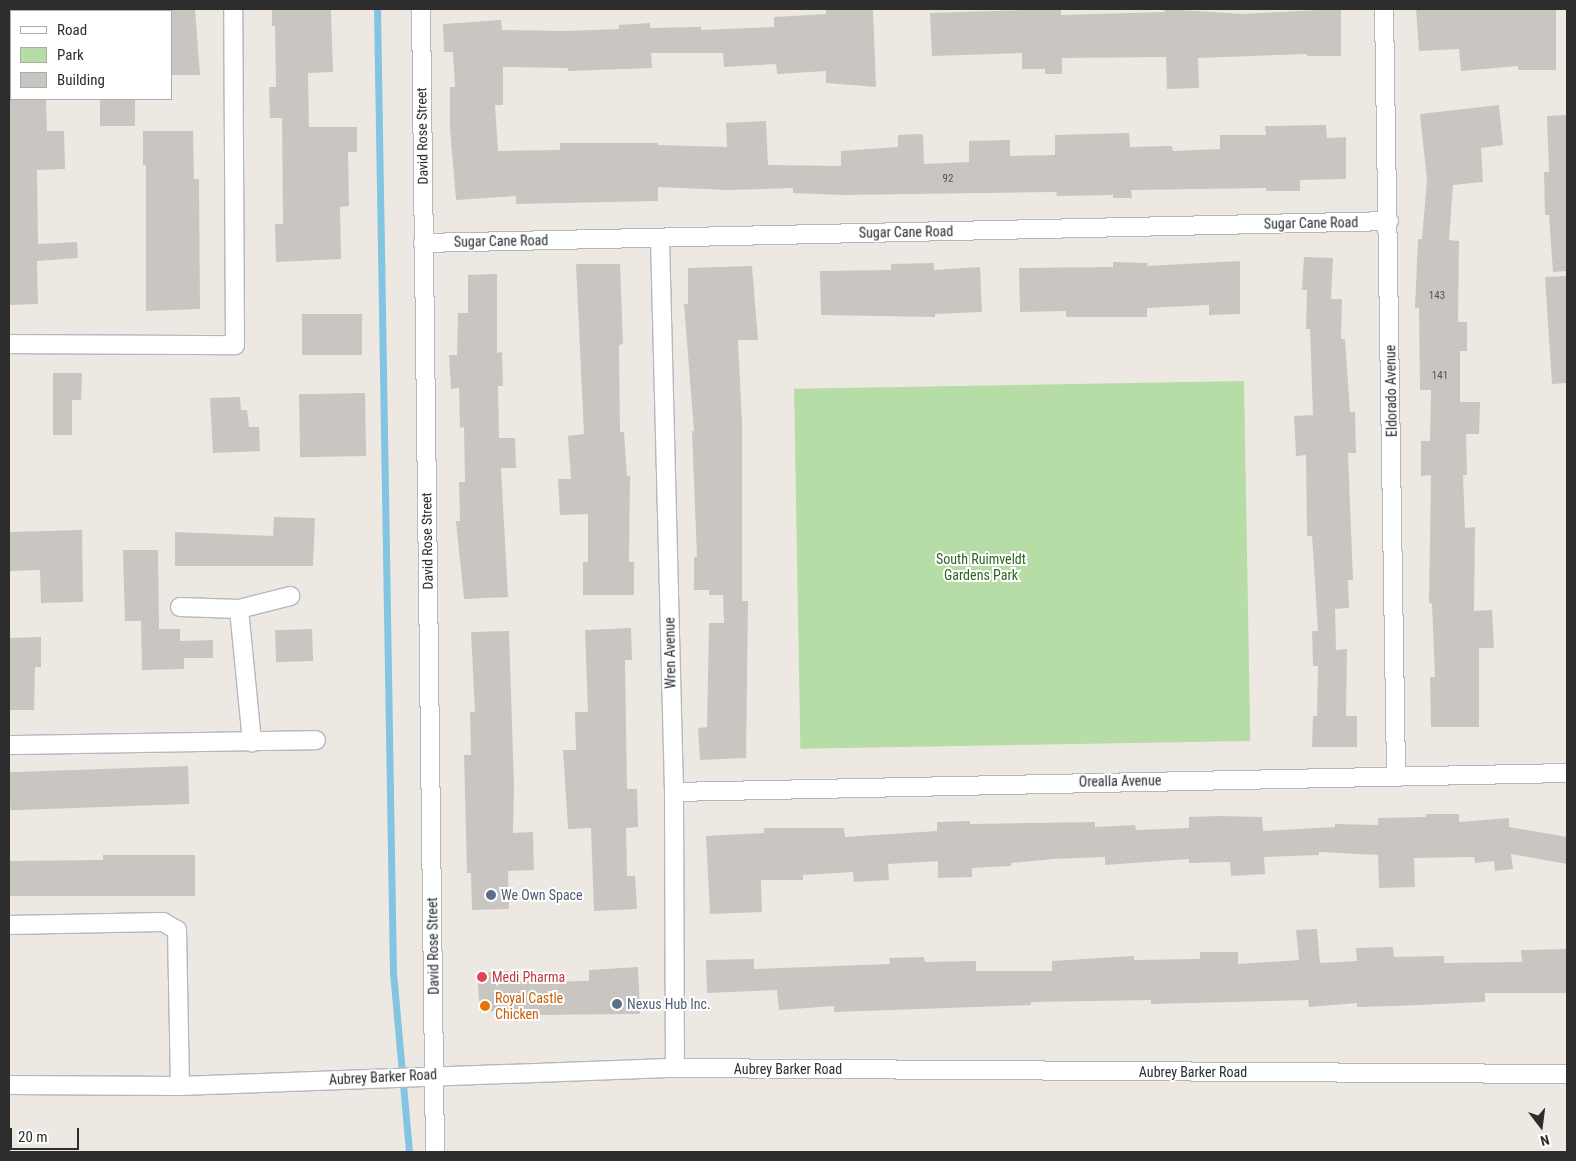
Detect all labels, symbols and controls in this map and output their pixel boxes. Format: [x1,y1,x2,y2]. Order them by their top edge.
legend [10,10,172,100]
text: Road [57,21,87,39]
text: Park [57,46,84,64]
text: Building [57,71,105,89]
street label: David Rose Street [413,87,431,185]
house number: 92 [943,172,953,186]
street label: Sugar Cane Road [1264,214,1358,232]
street label: Sugar Cane Road [859,223,953,241]
street label: Sugar Cane Road [454,232,548,250]
house number: 143 [1429,289,1445,303]
street label: Eldorado Avenue [1382,345,1400,437]
house number: 141 [1432,369,1448,383]
street label: David Rose Street [418,492,436,590]
park label: South Ruimveldt Gardens Park [936,551,1026,584]
street label: Wren Avenue [661,617,679,689]
street label: Orealla Avenue [1079,772,1161,790]
place label: We Own Space [501,887,583,903]
marker: We Own Space [485,889,497,901]
street label: David Rose Street [424,897,442,995]
place label: Medi Pharma [492,969,565,985]
marker: Medi Pharma [476,971,488,983]
place label: Royal Castle Chicken [495,990,563,1022]
place label: Nexus Hub Inc. [627,996,711,1012]
marker: Nexus Hub Inc. [611,998,623,1010]
marker: Royal Castle Chicken [479,1000,491,1012]
street label: Aubrey Barker Road [734,1061,842,1077]
street label: Aubrey Barker Road [1139,1064,1247,1080]
street label: Aubrey Barker Road [329,1066,437,1088]
north arrow [1516,1101,1566,1151]
scale bar [12,1118,81,1150]
text: 20 m [18,1128,48,1146]
text: N [1539,1132,1551,1149]

